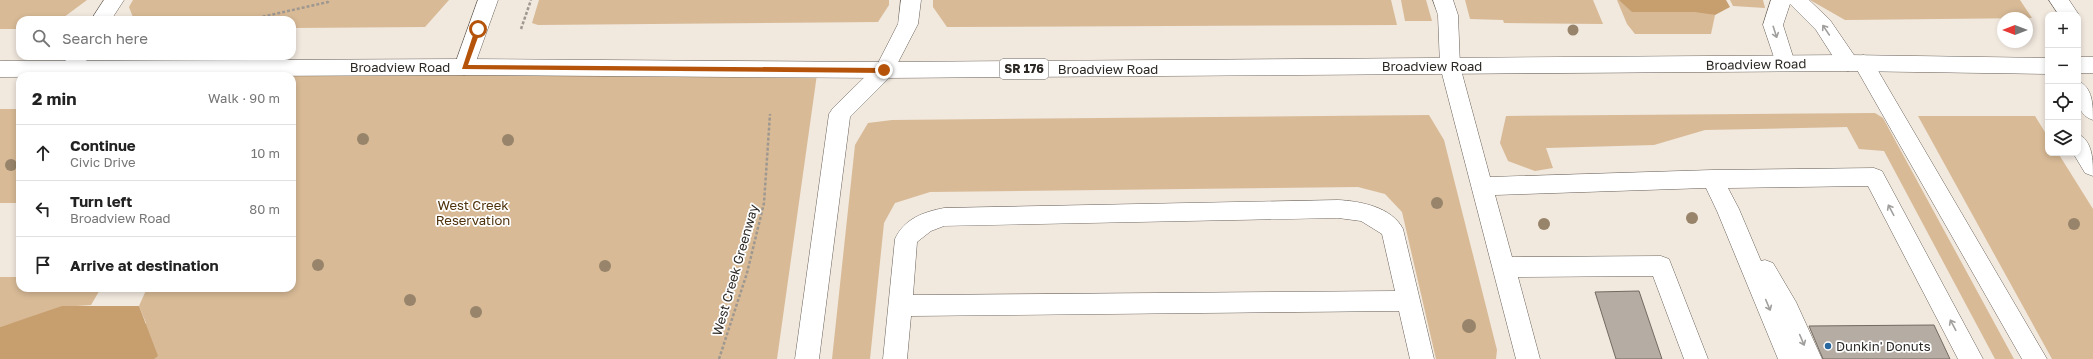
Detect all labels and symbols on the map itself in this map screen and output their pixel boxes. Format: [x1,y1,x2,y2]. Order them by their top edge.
north arrow [1997,12,2033,48]
route start [469,20,487,38]
one-way arrow [1822,24,1830,36]
one-way arrow [1772,25,1779,38]
street label: Broadview Road [1706,55,1806,73]
street label: Broadview Road [1382,58,1482,74]
street label: Broadview Road [350,59,450,75]
road number: SR 176 [1000,59,1048,79]
route end [875,61,893,79]
street label: Broadview Road [1058,61,1158,77]
park label: West Creek Reservation [436,197,510,228]
street label: West Creek Greenway [709,202,762,338]
one-way arrow [1887,204,1895,216]
one-way arrow [1764,298,1772,310]
one-way arrow [1949,319,1956,331]
one-way arrow [1799,334,1806,346]
place label: Dunkin' Donuts [1836,338,1931,354]
marker: Dunkin' Donuts [1823,341,1833,351]

